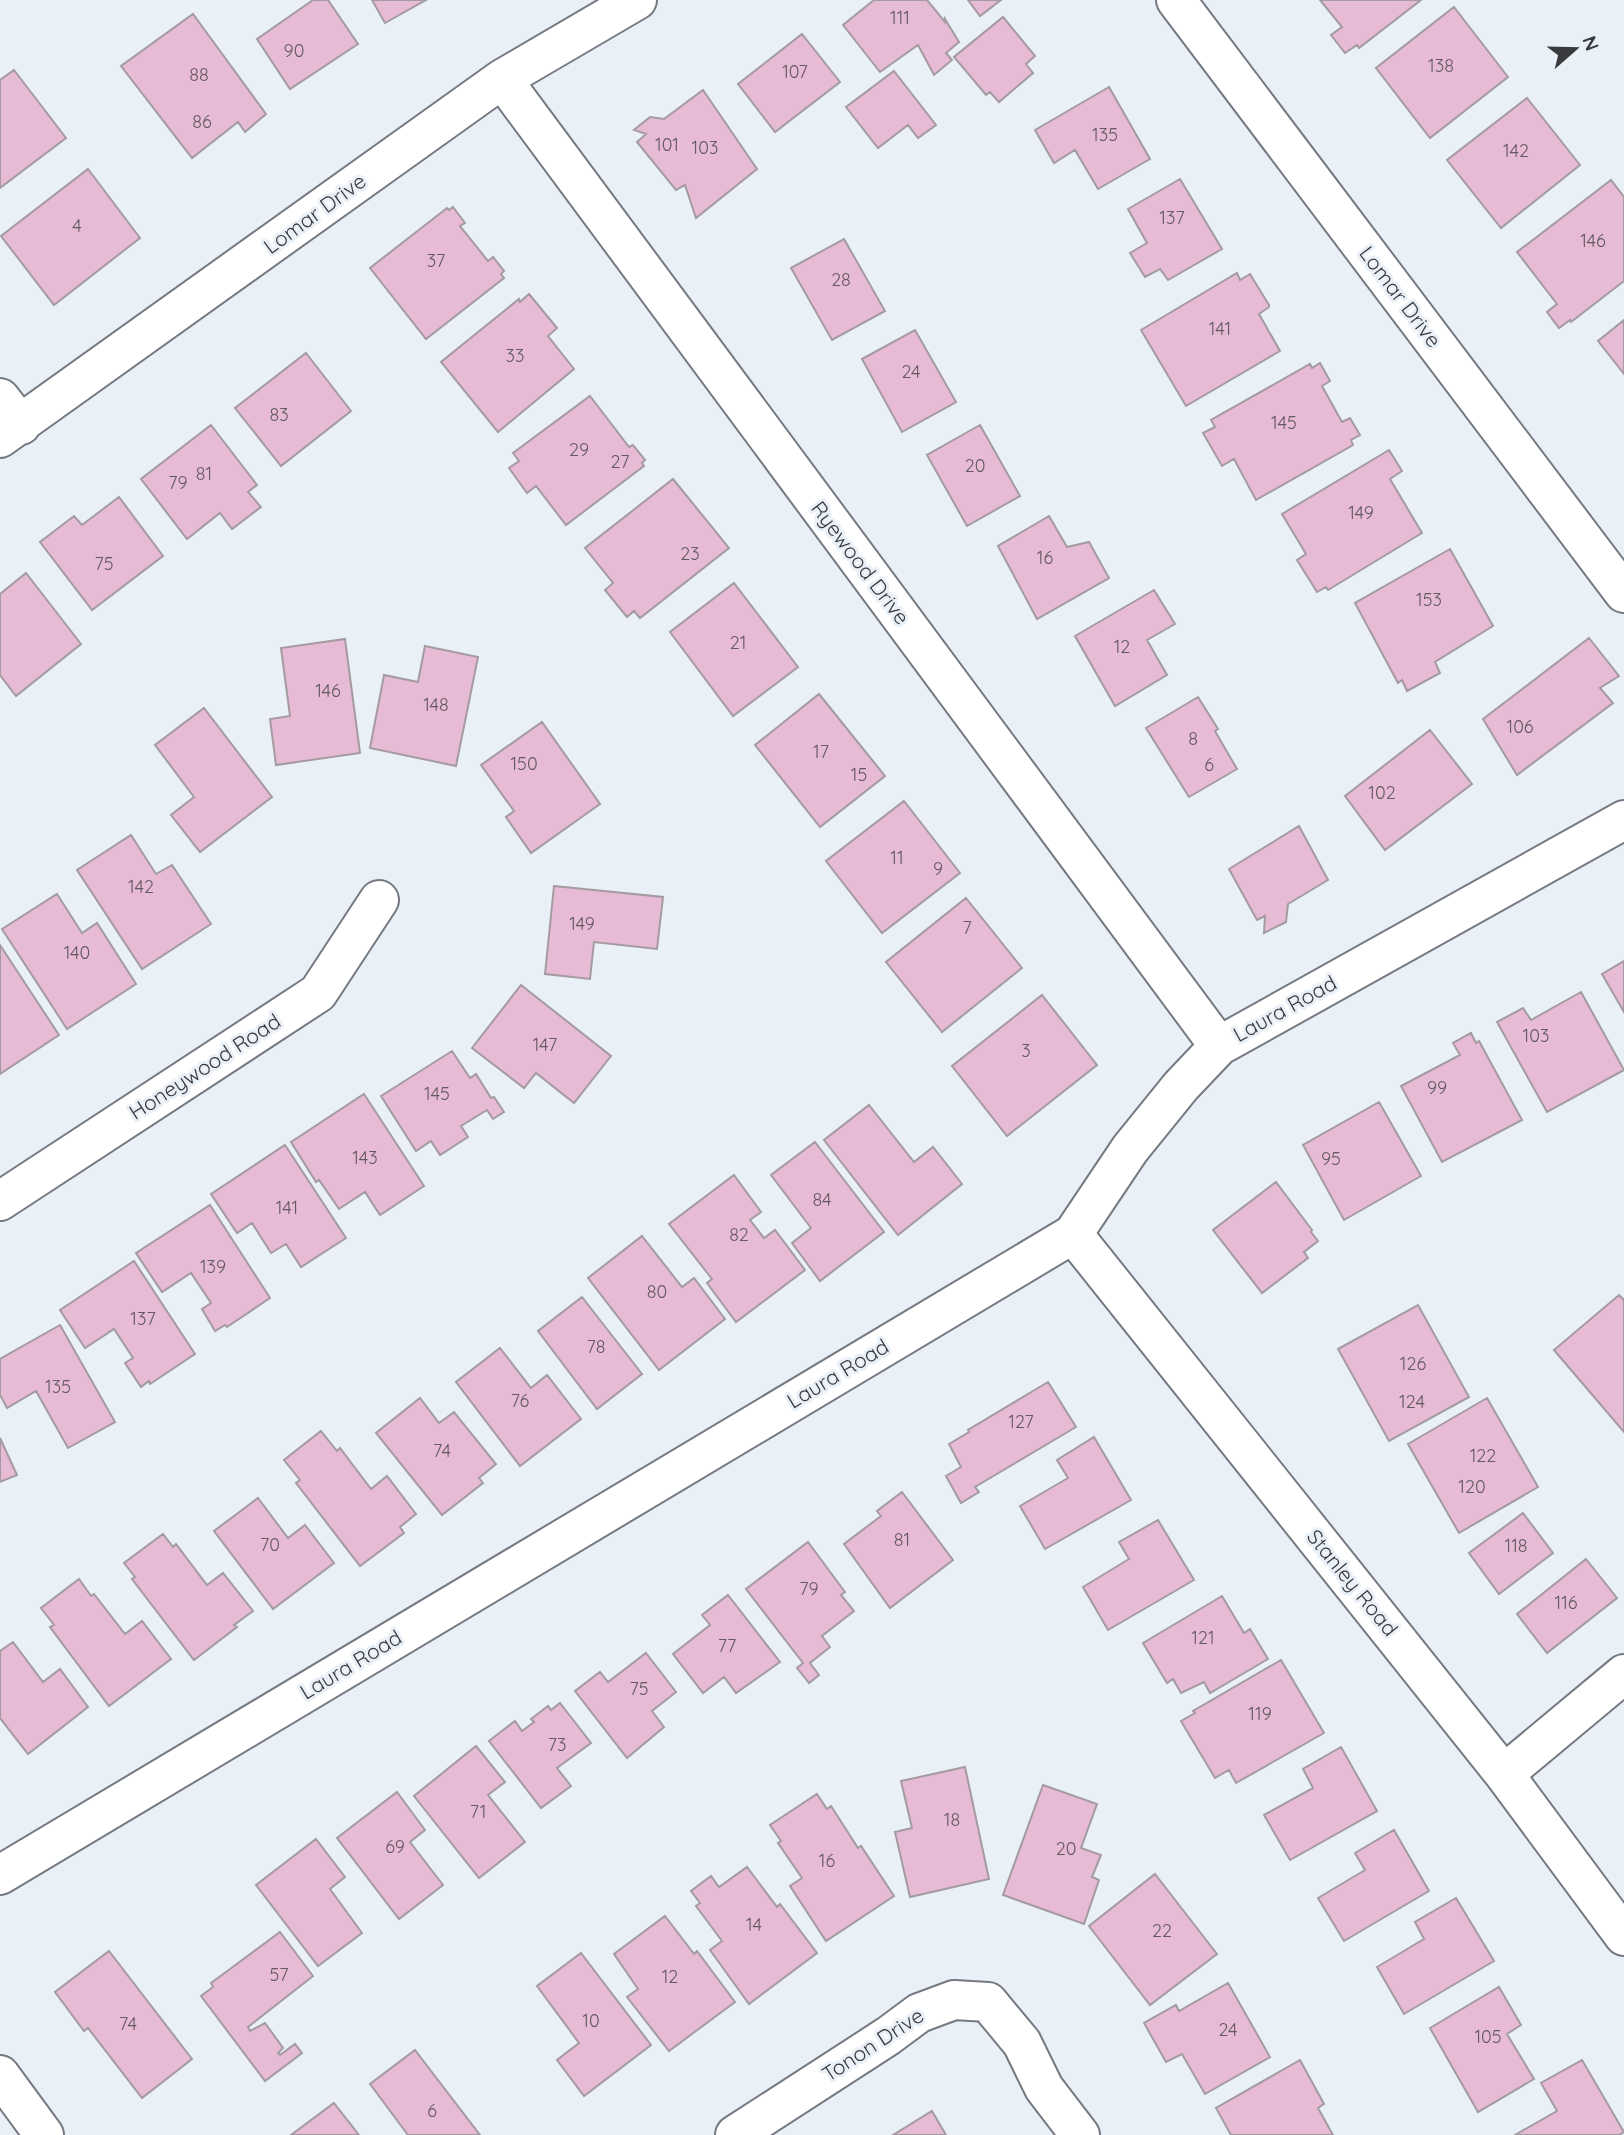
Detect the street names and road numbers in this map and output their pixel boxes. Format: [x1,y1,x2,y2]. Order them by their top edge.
street label: Lomar Drive [258,167,371,259]
street label: Lomar Drive [1354,241,1447,352]
street label: Ryewood Drive [806,496,916,629]
street label: Laura Road [1228,969,1341,1047]
street label: Honeywood Road [124,1008,285,1125]
street label: Laura Road [782,1333,893,1414]
street label: Stanley Road [1302,1524,1404,1641]
street label: Laura Road [295,1624,406,1705]
street label: Tonon Drive [817,2002,928,2087]

